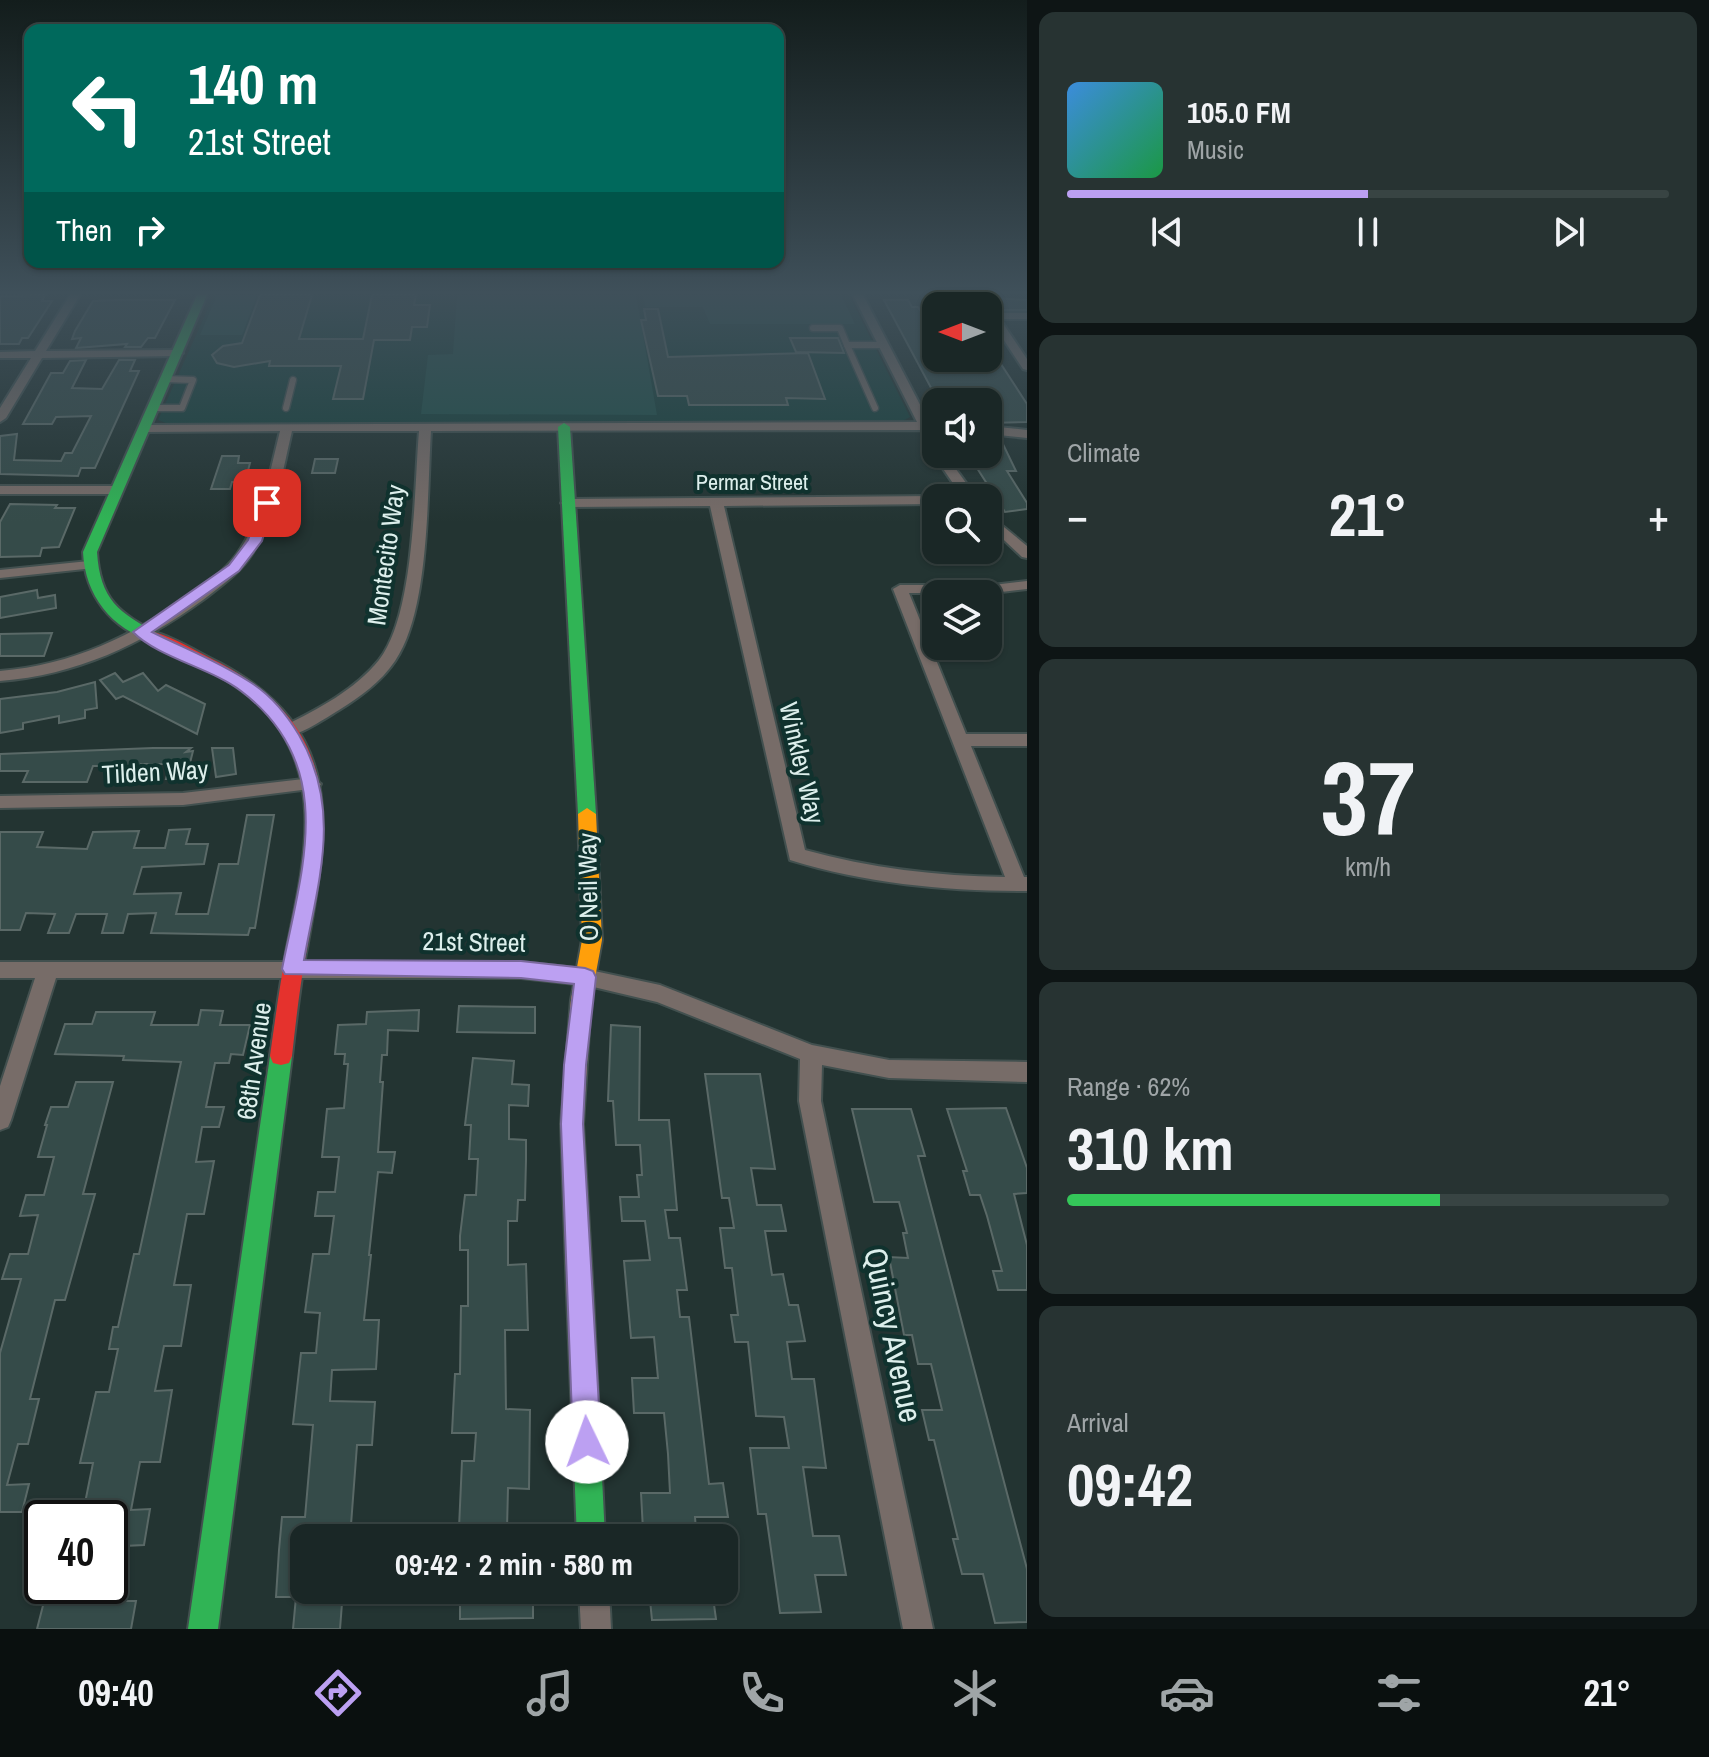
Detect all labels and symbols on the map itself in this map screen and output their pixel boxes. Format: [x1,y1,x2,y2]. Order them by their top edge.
north arrow [922,292,1002,372]
street label: Permar Street [696,467,808,497]
pin [233,469,301,537]
street label: Montecito Way [358,482,413,627]
street label: Winkley Way [772,699,834,827]
street label: Tilden Way [101,751,209,792]
street label: O Neil Way [569,832,606,941]
street label: 21st Street [422,923,526,960]
street label: 68th Avenue [228,1000,279,1122]
street label: Quincy Avenue [854,1244,933,1426]
position arrow [545,1400,629,1484]
speed limit sign: 40 [24,1500,128,1604]

